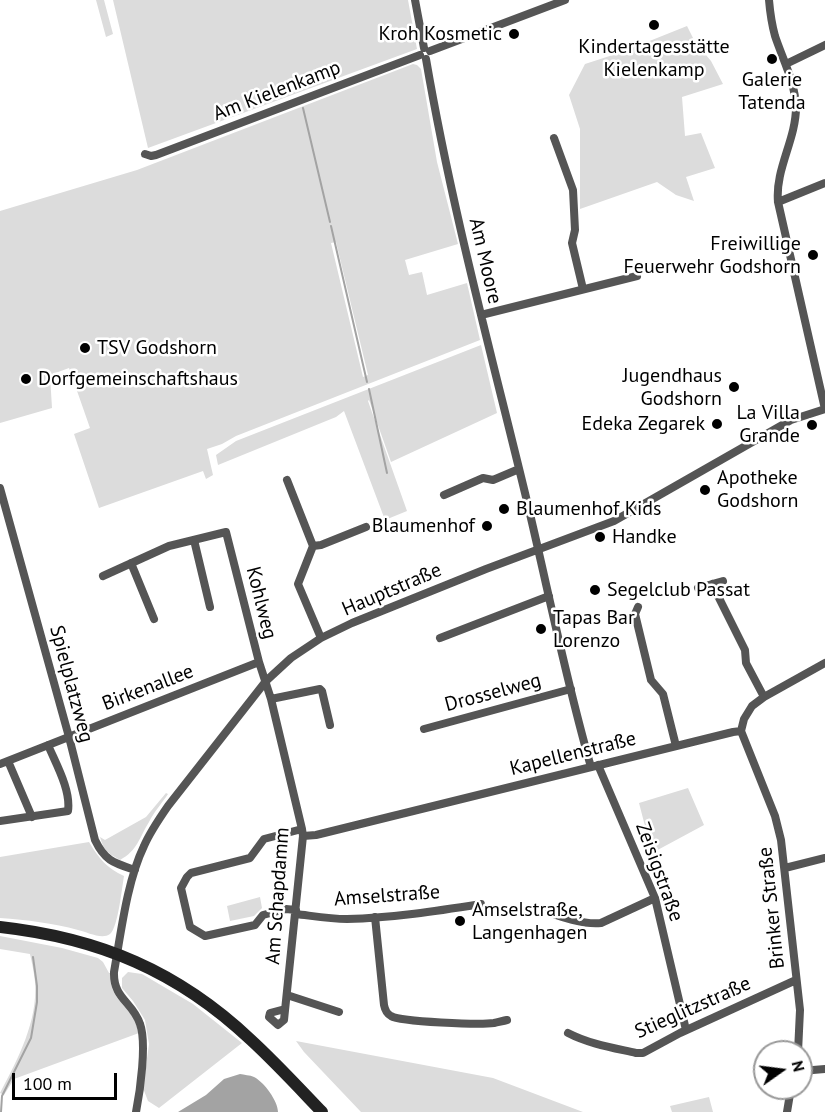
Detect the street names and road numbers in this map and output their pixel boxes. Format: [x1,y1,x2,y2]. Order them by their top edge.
street label: Am Kielenkamp [210,56,344,126]
street label: Am Moore [463,216,507,306]
street label: Hauptstraße [339,558,445,622]
street label: Kohlweg [240,564,282,642]
street label: Spielplatzweg [44,623,98,745]
street label: Birkenallee [99,660,197,716]
street label: Drosselweg [442,669,544,717]
street label: Kapellenstraße [507,727,639,781]
street label: Zeisigstraße [630,819,688,925]
street label: Am Schapdamm [261,826,295,966]
street label: Brinker Straße [754,846,790,970]
street label: Amselstraße [333,880,441,912]
street label: Stieglitzstraße [631,972,755,1044]

